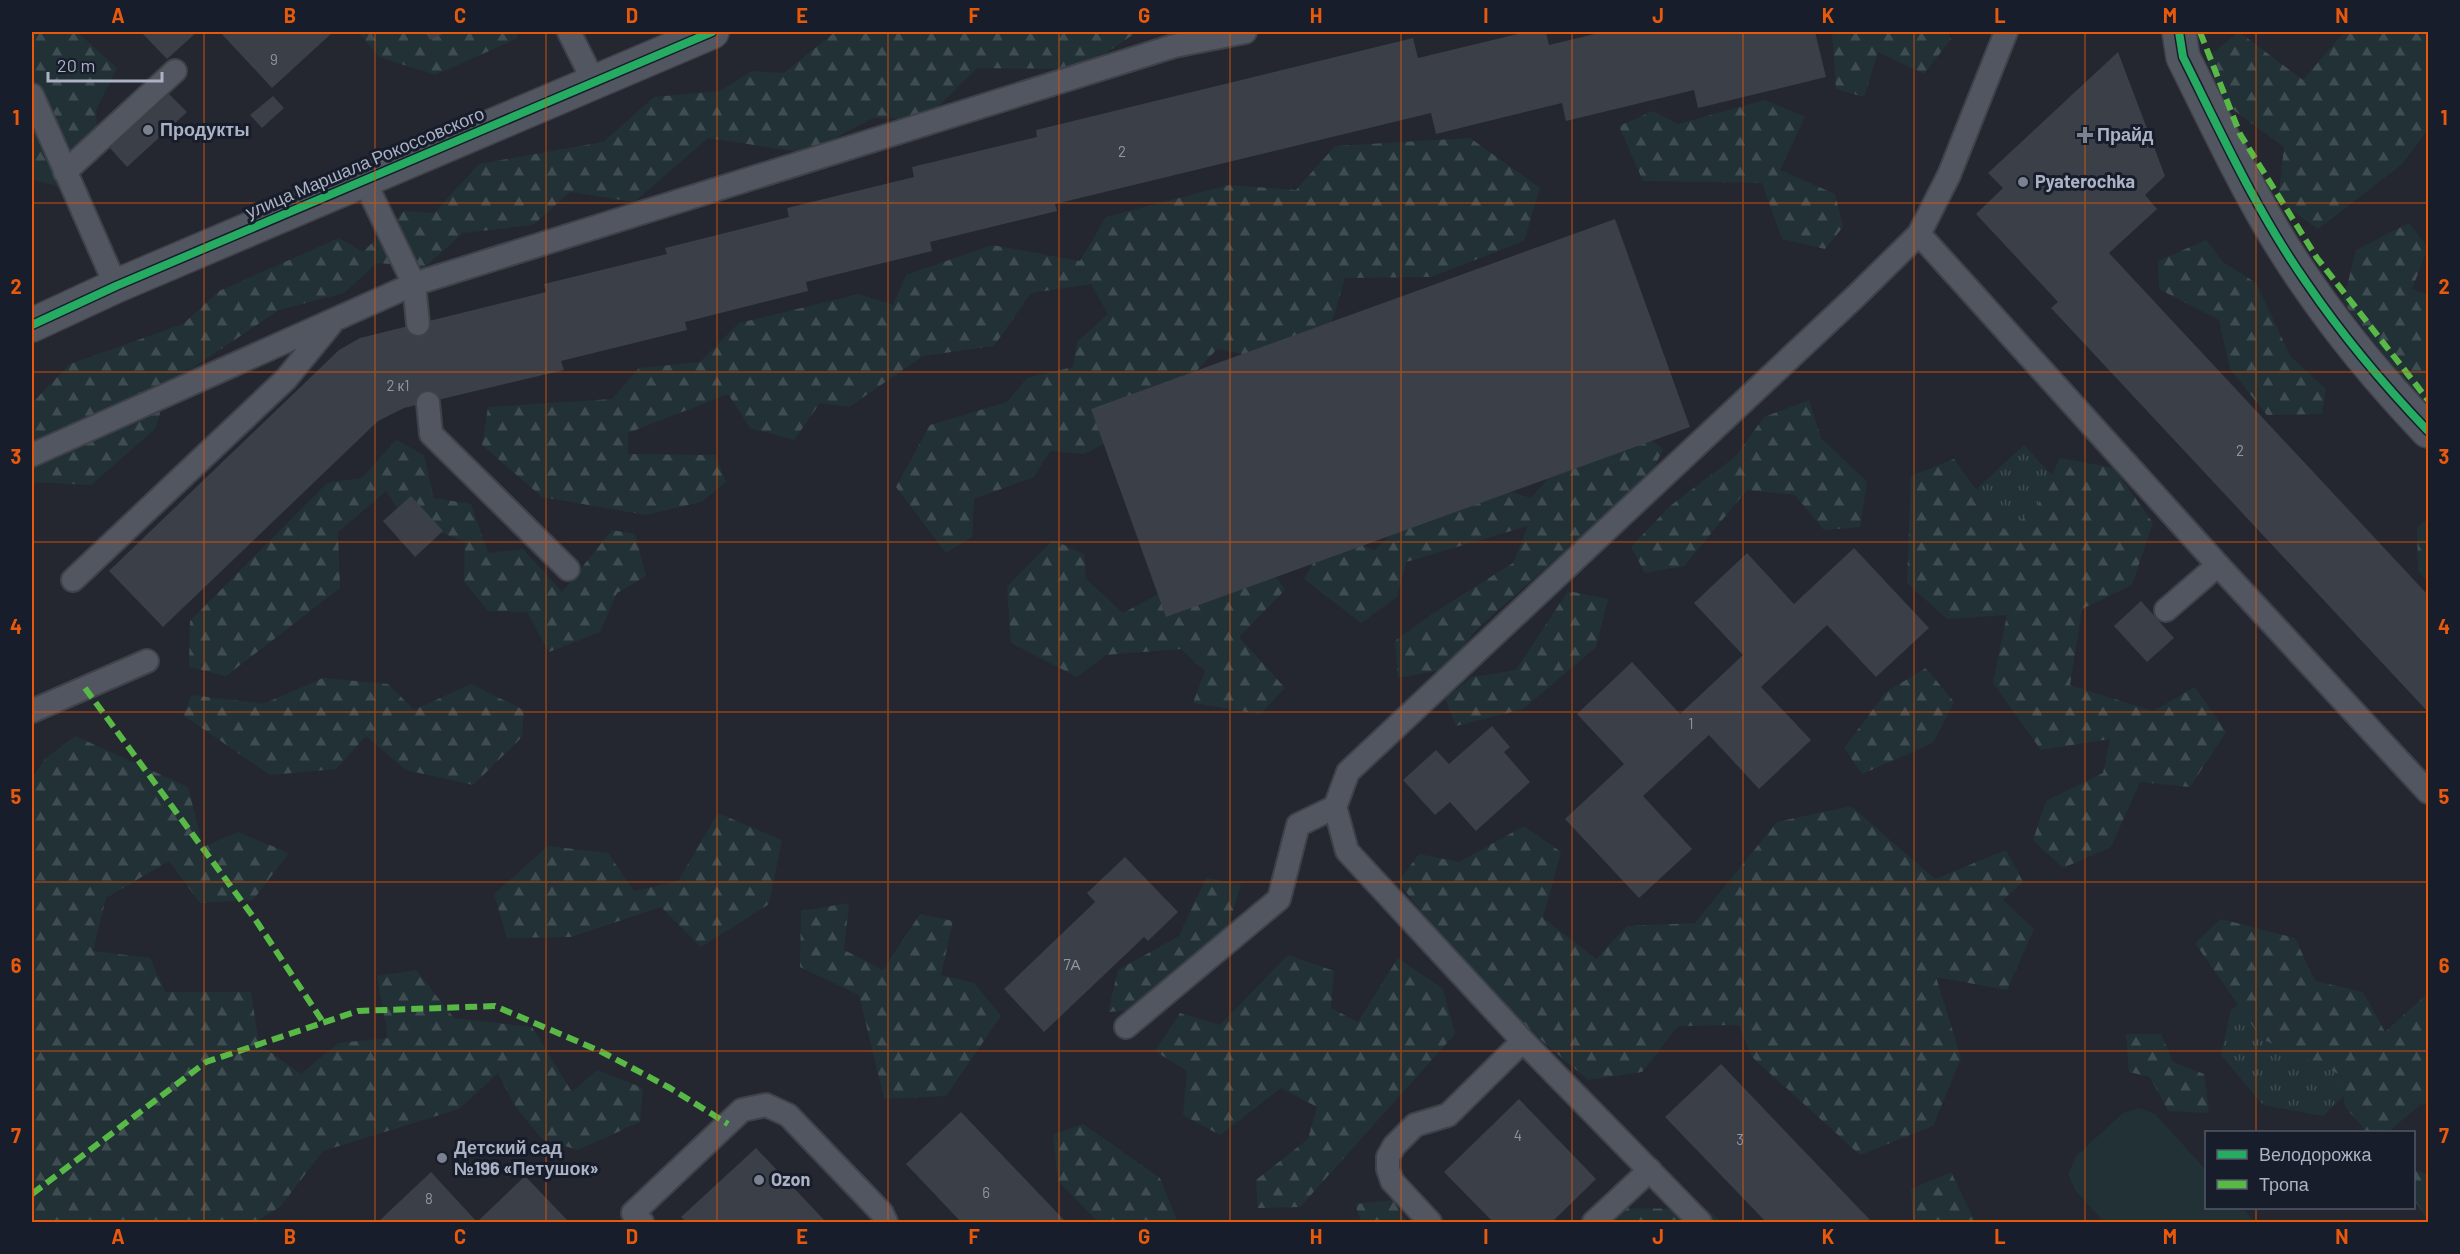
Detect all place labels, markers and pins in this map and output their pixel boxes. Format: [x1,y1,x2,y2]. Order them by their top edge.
place label: Продукты [160,118,250,140]
marker: Продукты [141,123,155,137]
place label: Прайд [2097,123,2154,145]
marker: Прайд [2078,128,2092,142]
place label: Pyaterochka [2035,170,2135,192]
marker: Pyaterochka [2016,175,2030,189]
place label: Детский сад №196 «Петушок» [454,1136,599,1179]
marker: Детский сад №196 «Петушок» [435,1151,449,1165]
place label: Ozon [771,1168,810,1190]
marker: Ozon [752,1173,766,1187]

